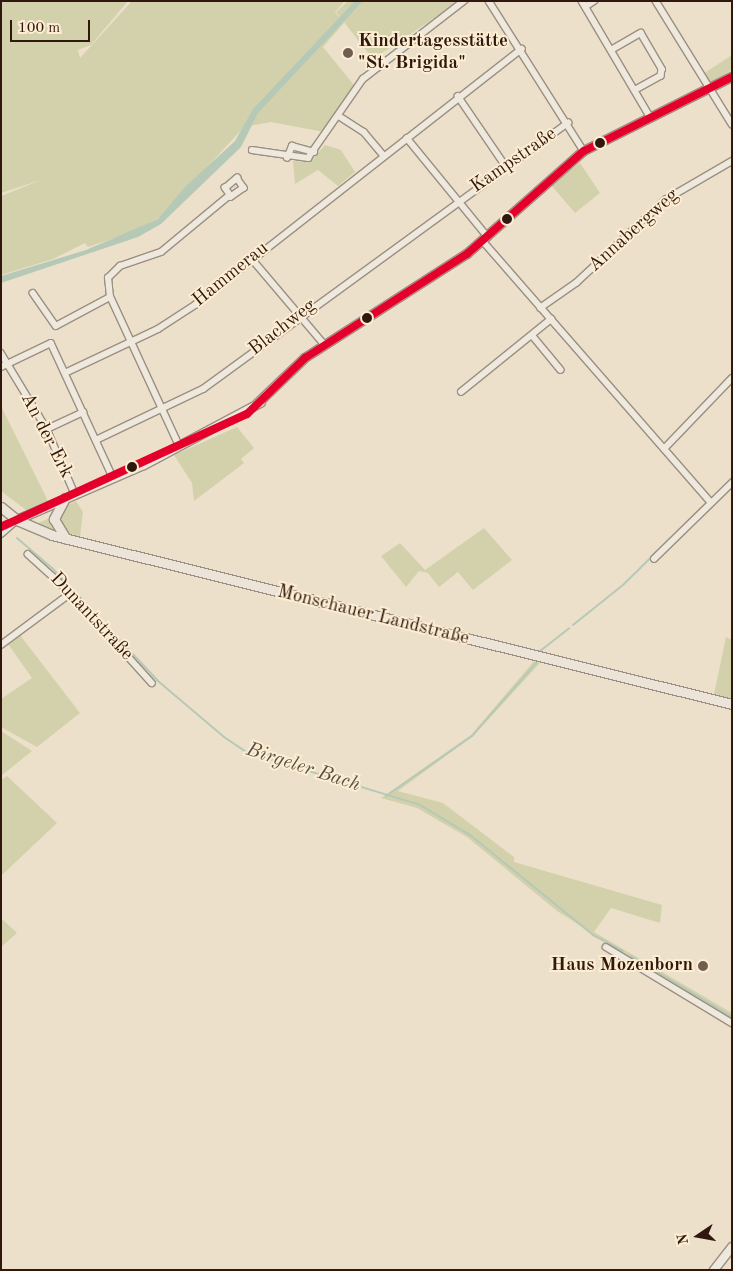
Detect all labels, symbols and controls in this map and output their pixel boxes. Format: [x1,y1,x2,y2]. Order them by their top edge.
scale bar [12,10,92,42]
text: 100 m [18,21,60,36]
place label: Kindertagesstätte "St. Brigida" [358,31,508,75]
marker: Kindertagesstätte "St. Brigida" [342,47,354,59]
street label: Kampstraße [467,123,561,199]
unlabelled marker [595,138,605,148]
street label: Annabergweg [584,184,684,278]
unlabelled marker [502,214,512,224]
street label: Hammerau [189,238,273,312]
street label: Blachweg [245,295,321,361]
unlabelled marker [362,313,372,323]
street label: An der Erk [15,390,77,482]
unlabelled marker [127,462,137,472]
street label: Dunantstraße [44,568,138,666]
street label: Monschauer Landstraße [275,581,471,651]
water label: Birgeler Bach [243,738,363,798]
place label: Haus Mozenborn [551,955,693,977]
marker: Haus Mozenborn [697,960,709,972]
north arrow [673,1211,723,1261]
text: N [675,1232,691,1246]

